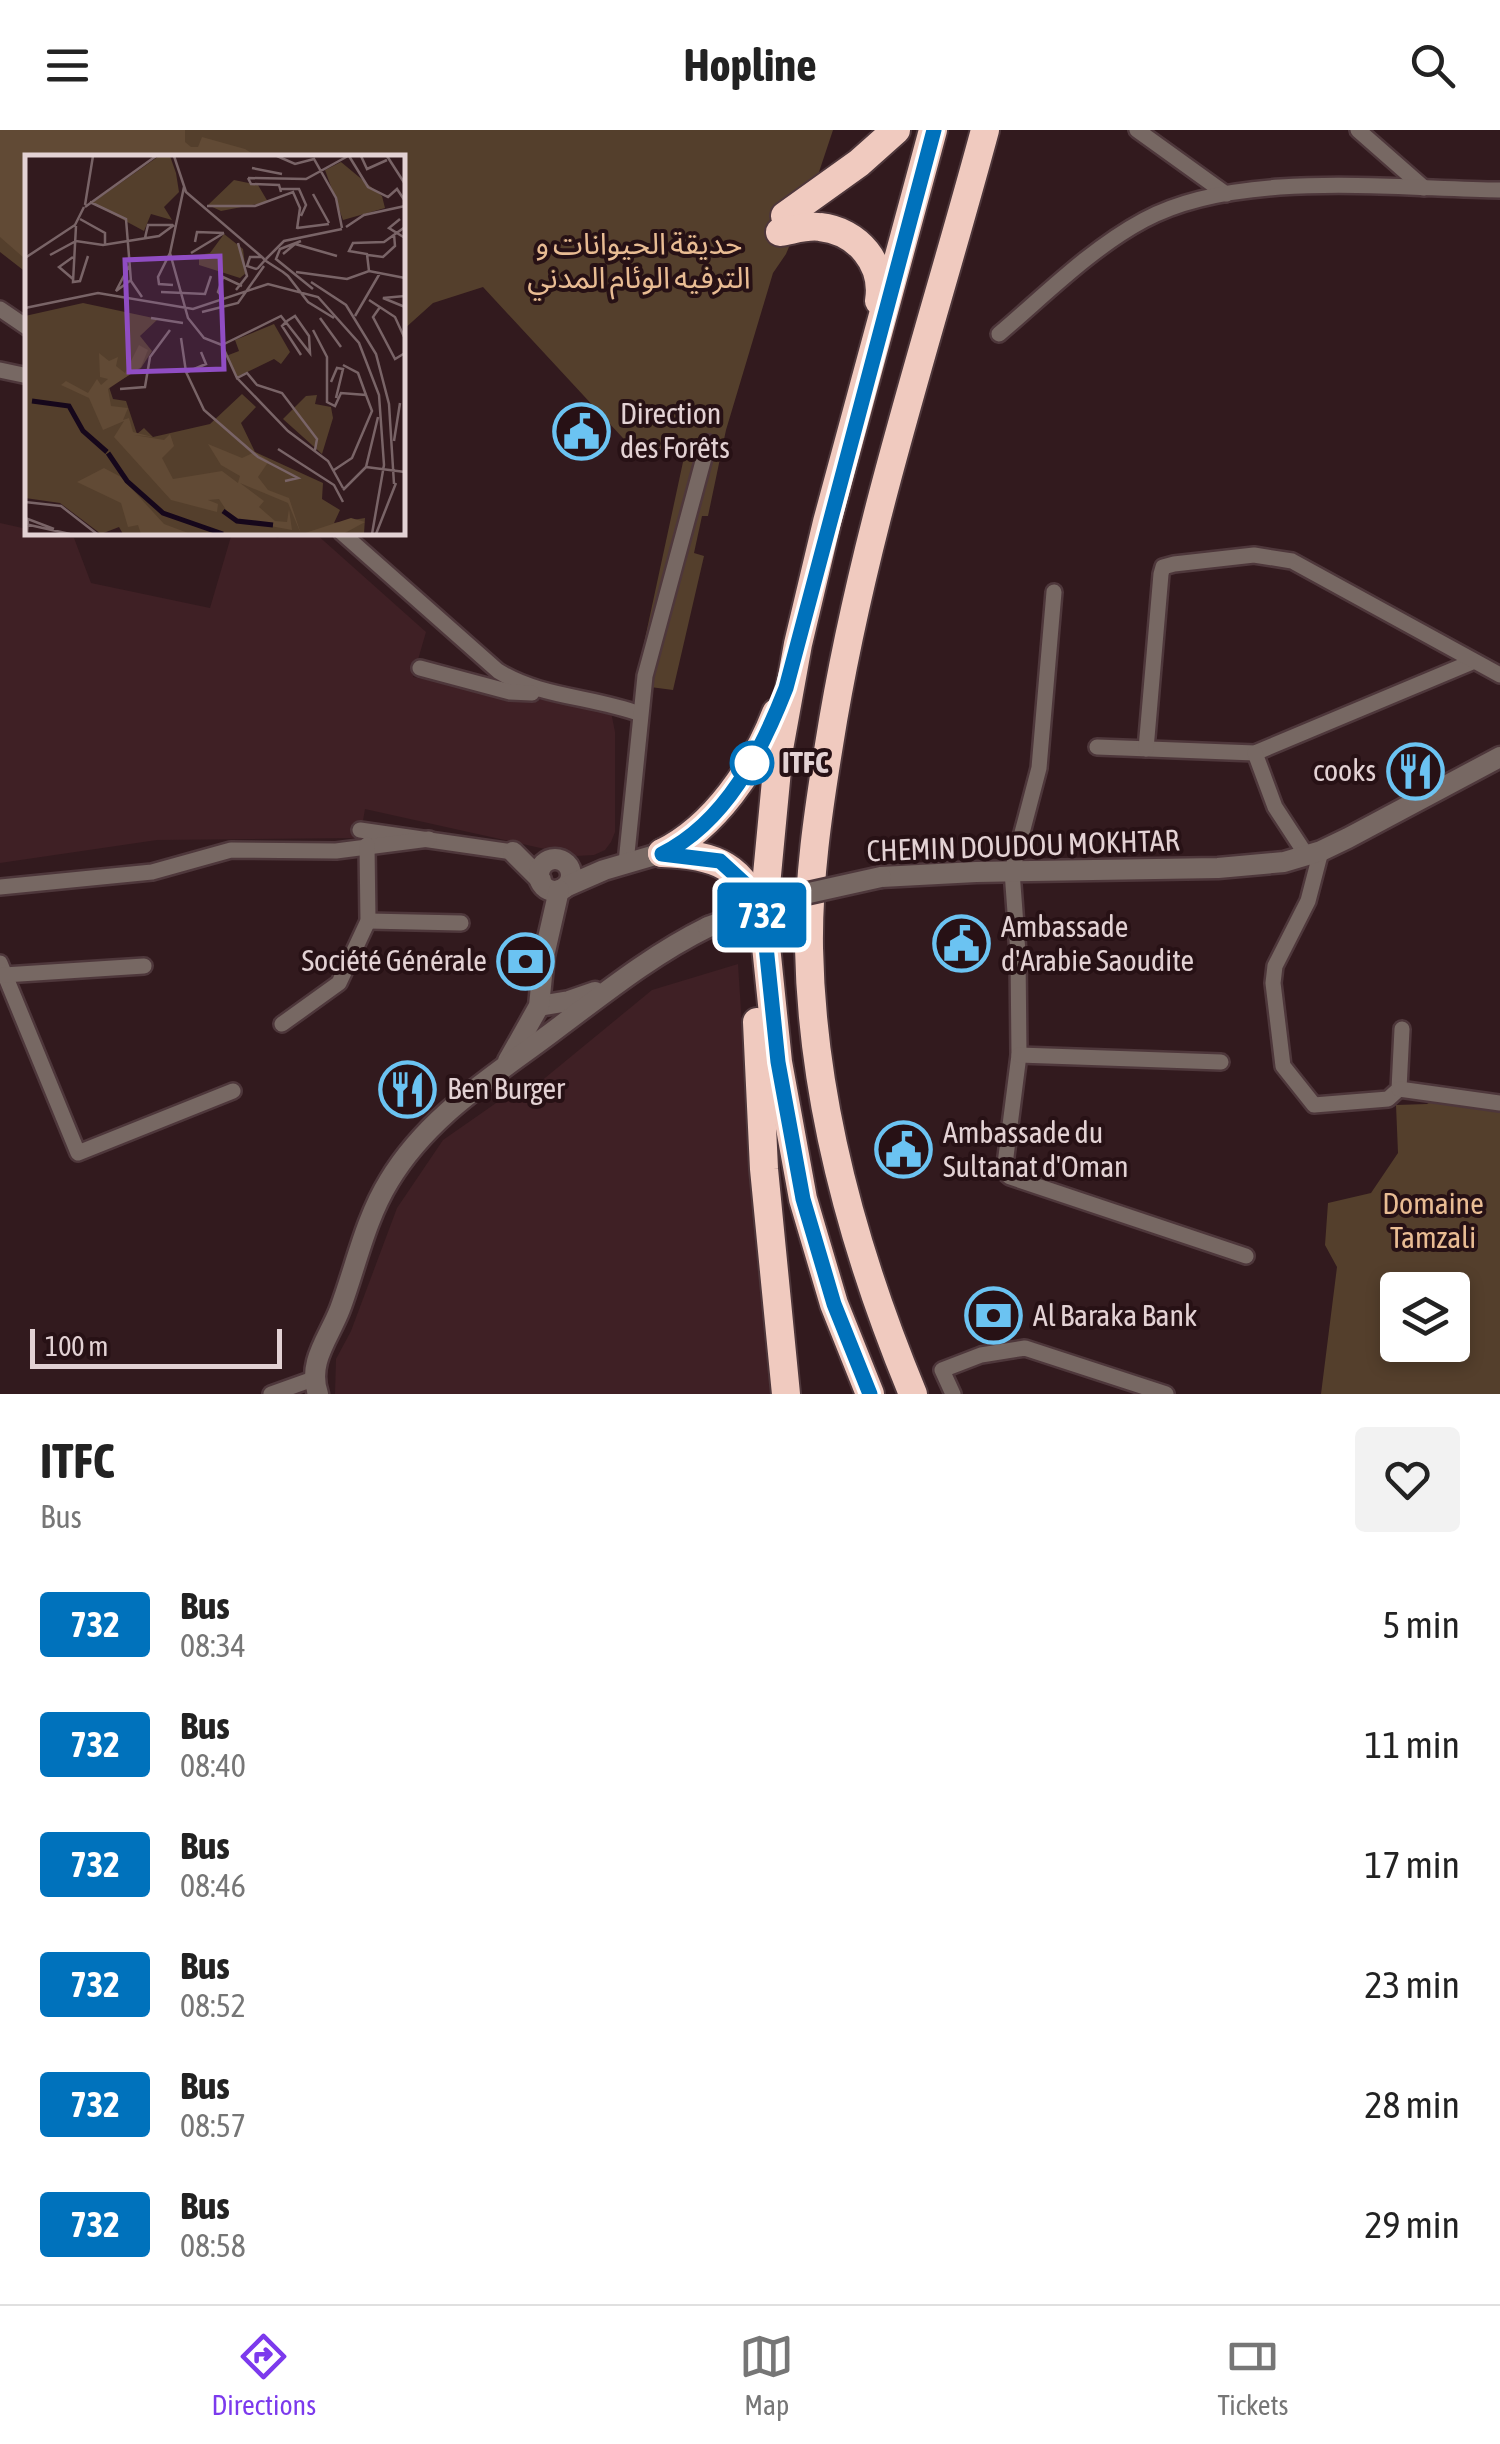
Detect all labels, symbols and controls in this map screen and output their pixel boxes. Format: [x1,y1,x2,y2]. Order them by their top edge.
icon: menu [40,38,95,93]
icon: search [1405,38,1460,93]
text: Hopline [683,39,817,91]
inset map [25,155,405,535]
park label: حديقة الحيوانات و الترفيه الوئام المدني [527,226,751,301]
place label: Direction des Forêts [620,396,730,464]
public building icon: Direction des Forêts [551,401,611,461]
restaurant icon: cooks [1385,741,1445,801]
marker: ITFC [731,742,773,784]
place label: ITFC [782,745,829,779]
place label: cooks [1313,753,1376,787]
street label: CHEMIN DOUDOU MOKHTAR [866,823,1180,867]
line badge: 732 [704,882,820,948]
text: 732 [737,895,787,935]
place label: Ambassade d'Arabie Saoudite [1001,909,1194,977]
public building icon: Ambassade d'Arabie Saoudite [932,914,992,974]
bank icon: Société Générale [496,931,556,991]
place label: Société Générale [301,943,487,977]
restaurant icon: Ben Burger [378,1059,438,1119]
place label: Ben Burger [447,1071,566,1105]
place label: Ambassade du Sultanat d'Oman [943,1115,1129,1183]
public building icon: Ambassade du Sultanat d'Oman [874,1120,934,1180]
park label: Domaine Tamzali [1382,1186,1484,1254]
map controls [1380,1272,1470,1362]
button: layers [1380,1272,1470,1362]
bank icon: Al Baraka Bank [964,1286,1024,1346]
place label: Al Baraka Bank [1033,1298,1197,1332]
scale bar [30,1324,282,1368]
text: 100 m [45,1330,108,1362]
button: heart [1355,1427,1460,1532]
text: ITFC [40,1433,114,1488]
text: Bus [40,1498,82,1535]
text: Bus [180,1584,230,1627]
text: 5 min [1382,1603,1460,1646]
text: 732 [70,1604,120,1644]
text: 08:34 [180,1627,246,1664]
text: Bus [180,1704,230,1747]
text: 11 min [1365,1723,1460,1766]
text: 732 [70,1724,120,1764]
text: 08:40 [180,1747,246,1784]
text: Bus [180,1824,230,1867]
text: 17 min [1365,1843,1460,1886]
text: 732 [70,1844,120,1884]
text: 08:46 [180,1867,246,1904]
text: Bus [180,1944,230,1987]
text: 23 min [1365,1963,1460,2006]
text: 732 [70,1964,120,2004]
text: 08:52 [180,1987,246,2024]
text: Bus [180,2064,230,2107]
text: 28 min [1365,2083,1460,2126]
text: 732 [70,2084,120,2124]
text: 08:57 [180,2107,246,2144]
text: Bus [180,2184,230,2227]
text: 29 min [1365,2203,1460,2246]
text: 732 [70,2204,120,2244]
text: 08:58 [180,2227,246,2264]
tab: Directions [212,2329,316,2421]
tab: Map [739,2329,794,2421]
tab: Tickets [1217,2329,1288,2421]

